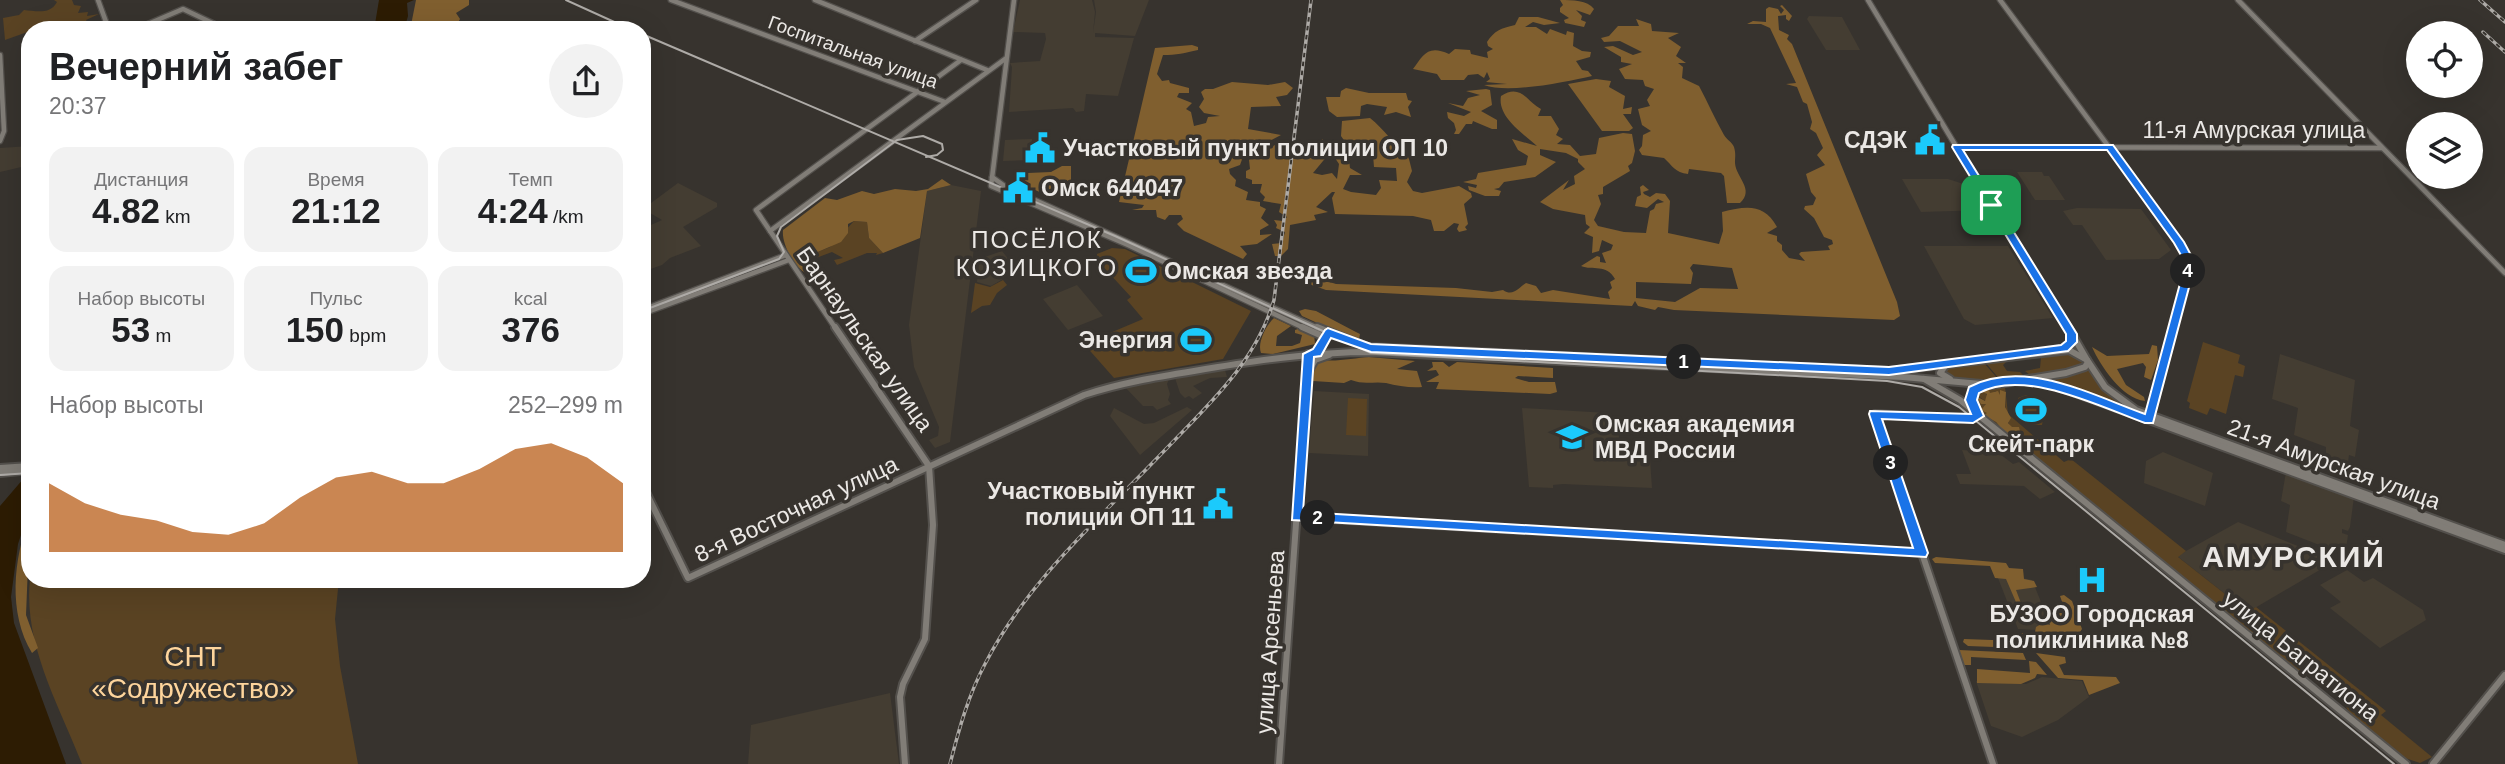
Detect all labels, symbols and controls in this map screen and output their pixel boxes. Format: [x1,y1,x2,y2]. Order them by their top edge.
street label: Госпитальная улица [765,12,941,93]
map controls [2406,21,2483,189]
button: locate [2406,21,2483,98]
button: share [549,44,623,118]
text: Вечерний забег [49,46,343,88]
text: 20:37 [49,93,107,119]
button: layers [2406,112,2483,189]
street label: 11-я Амурская улица [2143,117,2366,143]
public building icon: СДЭК [1913,123,1947,157]
place label: СДЭК [1844,127,1908,153]
public building icon: Участковый пункт полиции ОП 10 [1023,131,1057,165]
place label: Участковый пункт полиции ОП 10 [1063,135,1448,161]
text: Дистанция [94,169,188,190]
text: Время [307,169,365,190]
text: Темп [508,169,553,190]
public building icon: Омск 644047 [1001,171,1035,205]
place label: Омск 644047 [1041,175,1183,201]
pin [1961,175,2021,235]
icon: arrive [1972,186,2010,224]
text: 4.82 [92,191,160,230]
text: 21:12 [291,191,381,230]
text: 4:24 [478,191,548,230]
text: km [160,206,191,227]
text: /km [548,206,584,227]
district label: ПОСЁЛОК КОЗИЦКОГО [956,226,1118,281]
street label: Барнаульская улица [791,242,939,436]
sports icon: Омская звезда [1124,254,1158,288]
pin: 4 [2170,254,2206,288]
place label: Омская звезда [1164,258,1333,284]
text: 4 [2182,260,2193,281]
text: Набор высоты [78,288,205,309]
text: Пульс [309,288,363,309]
text: kcal [514,288,548,309]
text: 53 [111,310,150,349]
text: 150 [286,310,344,349]
text: 376 [501,310,560,349]
sports icon: Энергия [1179,323,1213,357]
text: m [150,325,171,346]
text: bpm [344,325,386,346]
place label: Энергия [1079,327,1173,353]
pin: 1 [1666,344,1702,380]
text: 1 [1678,351,1689,372]
text: Набор высоты [49,392,203,418]
text: 252–299 m [508,392,623,418]
sports icon: Скейт-парк [2014,393,2048,427]
place label: Омская академия МВД России [1595,411,1795,463]
street label: 21-я Амурская улица [2224,413,2444,515]
school or university icon: Омская академия МВД России [1555,420,1589,454]
place label: Скейт-парк [1968,431,2095,457]
pin: 3 [1874,446,1909,480]
street label: 8-я Восточная улица [690,450,902,567]
text: 3 [1885,452,1896,473]
place label: Участковый пункт полиции ОП 11 [988,478,1195,530]
public building icon: Участковый пункт полиции ОП 11 [1201,487,1235,521]
pin: 2 [1300,500,1336,536]
text: 2 [1312,507,1323,528]
district label: АМУРСКИЙ [2202,540,2386,573]
street label: улица Арсеньева [1251,549,1289,735]
hospital icon: БУЗОО Городская поликлиника №8 [2075,563,2109,597]
street label: улица Багратиона [2218,585,2384,727]
place label: БУЗОО Городская поликлиника №8 [1989,601,2195,653]
park label: СНТ «Содружество» [91,641,295,704]

